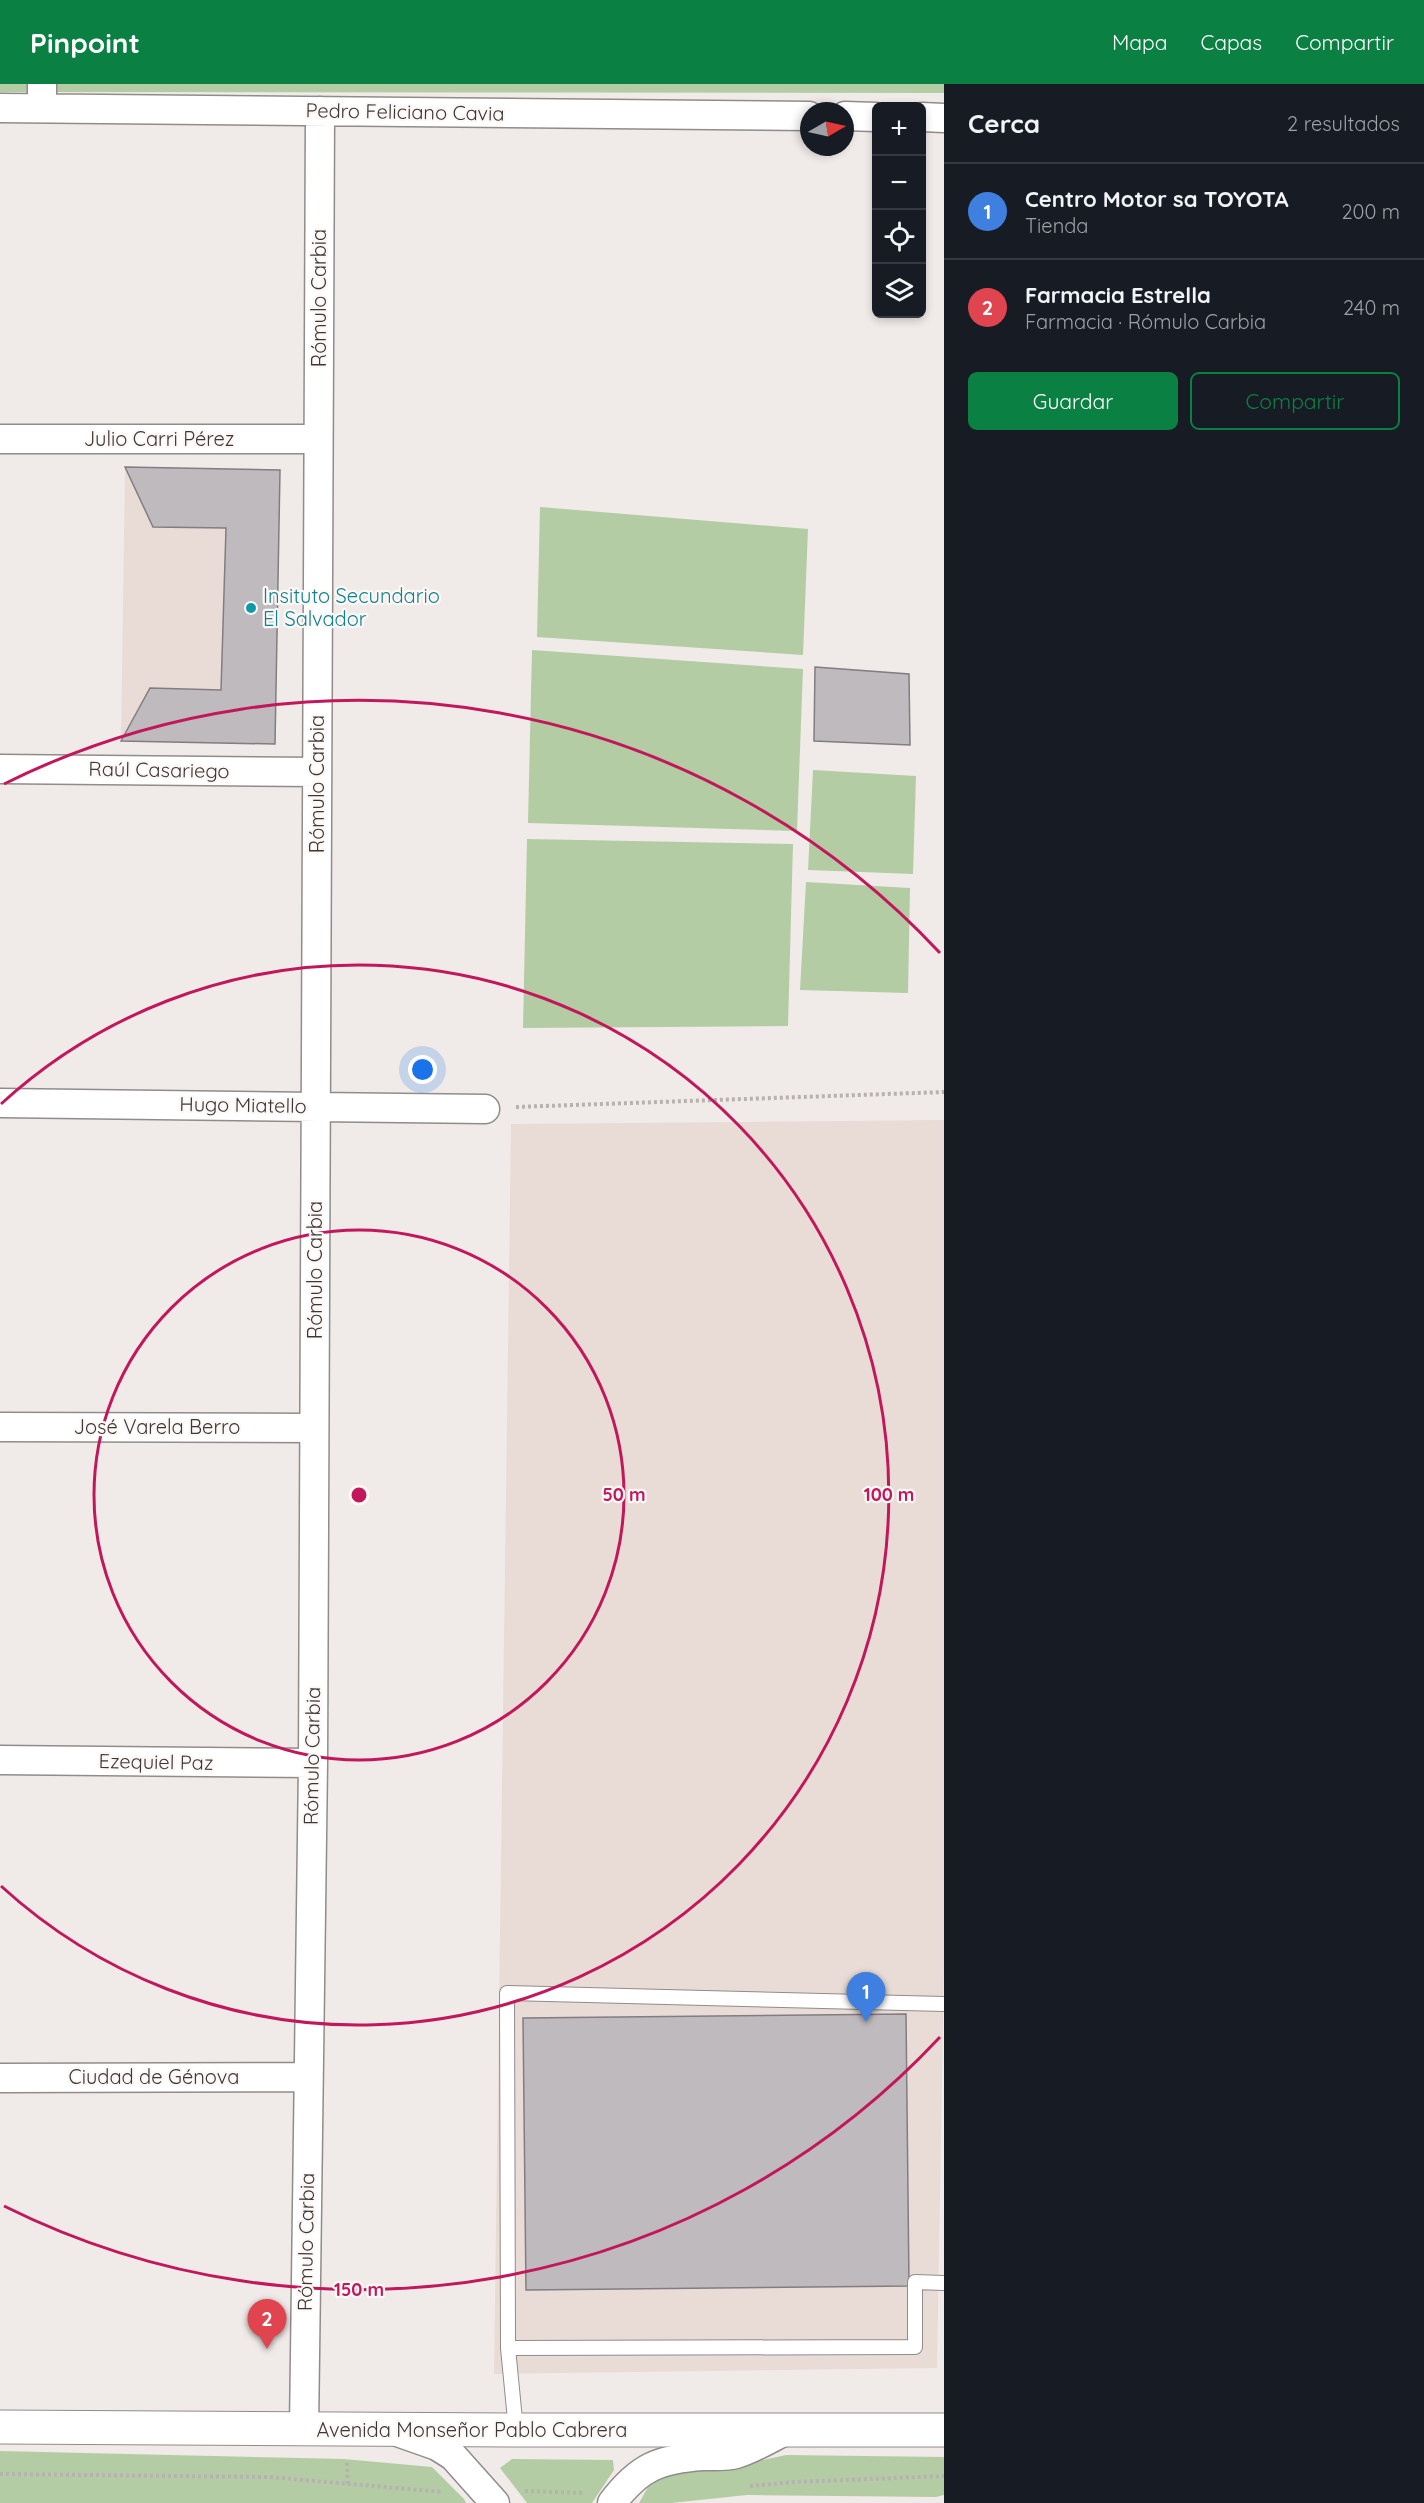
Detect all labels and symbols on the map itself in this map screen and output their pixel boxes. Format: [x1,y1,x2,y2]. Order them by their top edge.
street label: Pedro Feliciano Cavia [305,97,505,126]
north arrow [800,102,854,156]
street label: Rómulo Carbia [306,229,331,367]
street label: Julio Carri Pérez [84,426,234,451]
place label: Insituto Secundario El Salvador [263,583,440,631]
marker: Insituto Secundario El Salvador [244,601,258,615]
street label: Rómulo Carbia [304,715,329,853]
street label: Raúl Casariego [88,756,230,783]
your location [408,1055,437,1084]
street label: Hugo Miatello [179,1091,307,1118]
street label: Rómulo Carbia [302,1201,327,1339]
street label: José Varela Berro [74,1414,240,1439]
text: 50 m [602,1483,646,1506]
text: 100 m [864,1483,914,1506]
centre of rings [349,1485,369,1505]
street label: Rómulo Carbia [298,1687,325,1825]
street label: Ezequiel Paz [98,1748,214,1775]
pin: 1 [846,1972,886,2022]
street label: Ciudad de Génova [69,2064,239,2089]
street label: Rómulo Carbia [292,2173,319,2311]
text: 150 m [334,2278,384,2301]
pin: 2 [248,2300,286,2349]
street label: Avenida Monseñor Pablo Cabrera [317,2417,627,2442]

